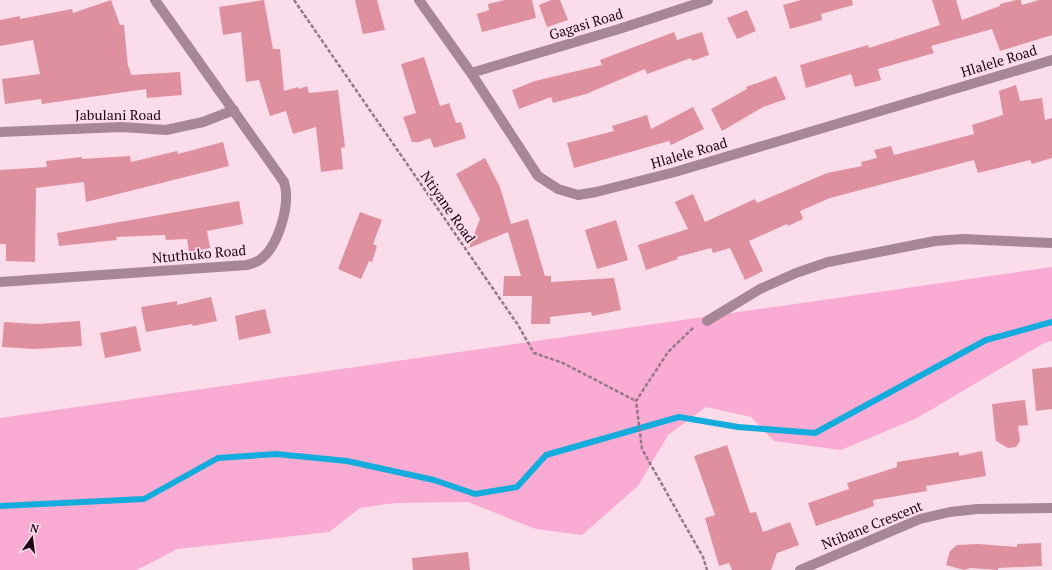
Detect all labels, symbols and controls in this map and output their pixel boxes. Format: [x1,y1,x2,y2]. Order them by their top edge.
street label: Gagasi Road [547,3,625,44]
street label: Hlalele Road [958,40,1039,81]
street label: Jabulani Road [75,105,161,124]
street label: Hlalele Road [648,132,729,172]
street label: Ntiyane Road [417,167,480,247]
street label: Ntuthuko Road [151,240,247,267]
street label: Ntibane Crescent [818,495,926,553]
north arrow [12,518,52,558]
text: N [29,520,41,536]

